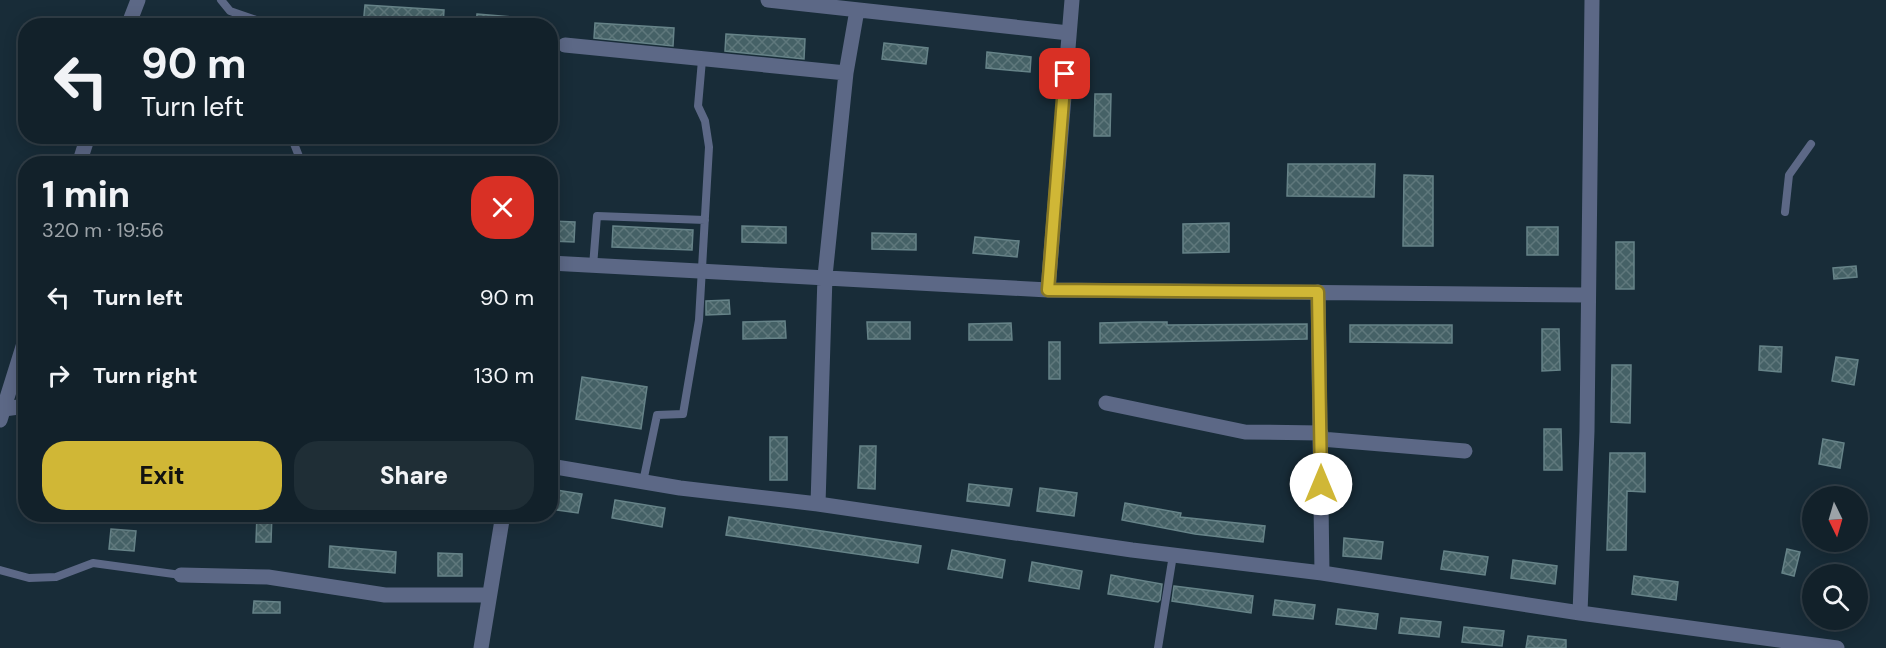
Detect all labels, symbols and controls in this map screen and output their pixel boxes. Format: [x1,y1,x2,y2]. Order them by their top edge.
text: 90 m [141,36,247,91]
icon: left [42,42,120,120]
pin [1039,48,1090,99]
icon: arrive [1048,57,1081,90]
text: Turn left [141,89,244,124]
text: 1 min [42,171,130,218]
button: close [471,176,534,239]
text: 320 m · 19:56 [42,217,164,243]
icon: left [42,281,75,314]
text: Turn left [93,283,183,312]
text: 90 m [480,283,534,312]
icon: right [42,359,75,392]
text: Turn right [93,361,198,390]
text: 130 m [474,361,534,390]
button: Exit [42,441,282,510]
button: Share [294,441,534,510]
position arrow [1289,452,1353,516]
north arrow [1802,486,1868,552]
map controls [1802,486,1868,630]
button: search [1802,564,1868,630]

